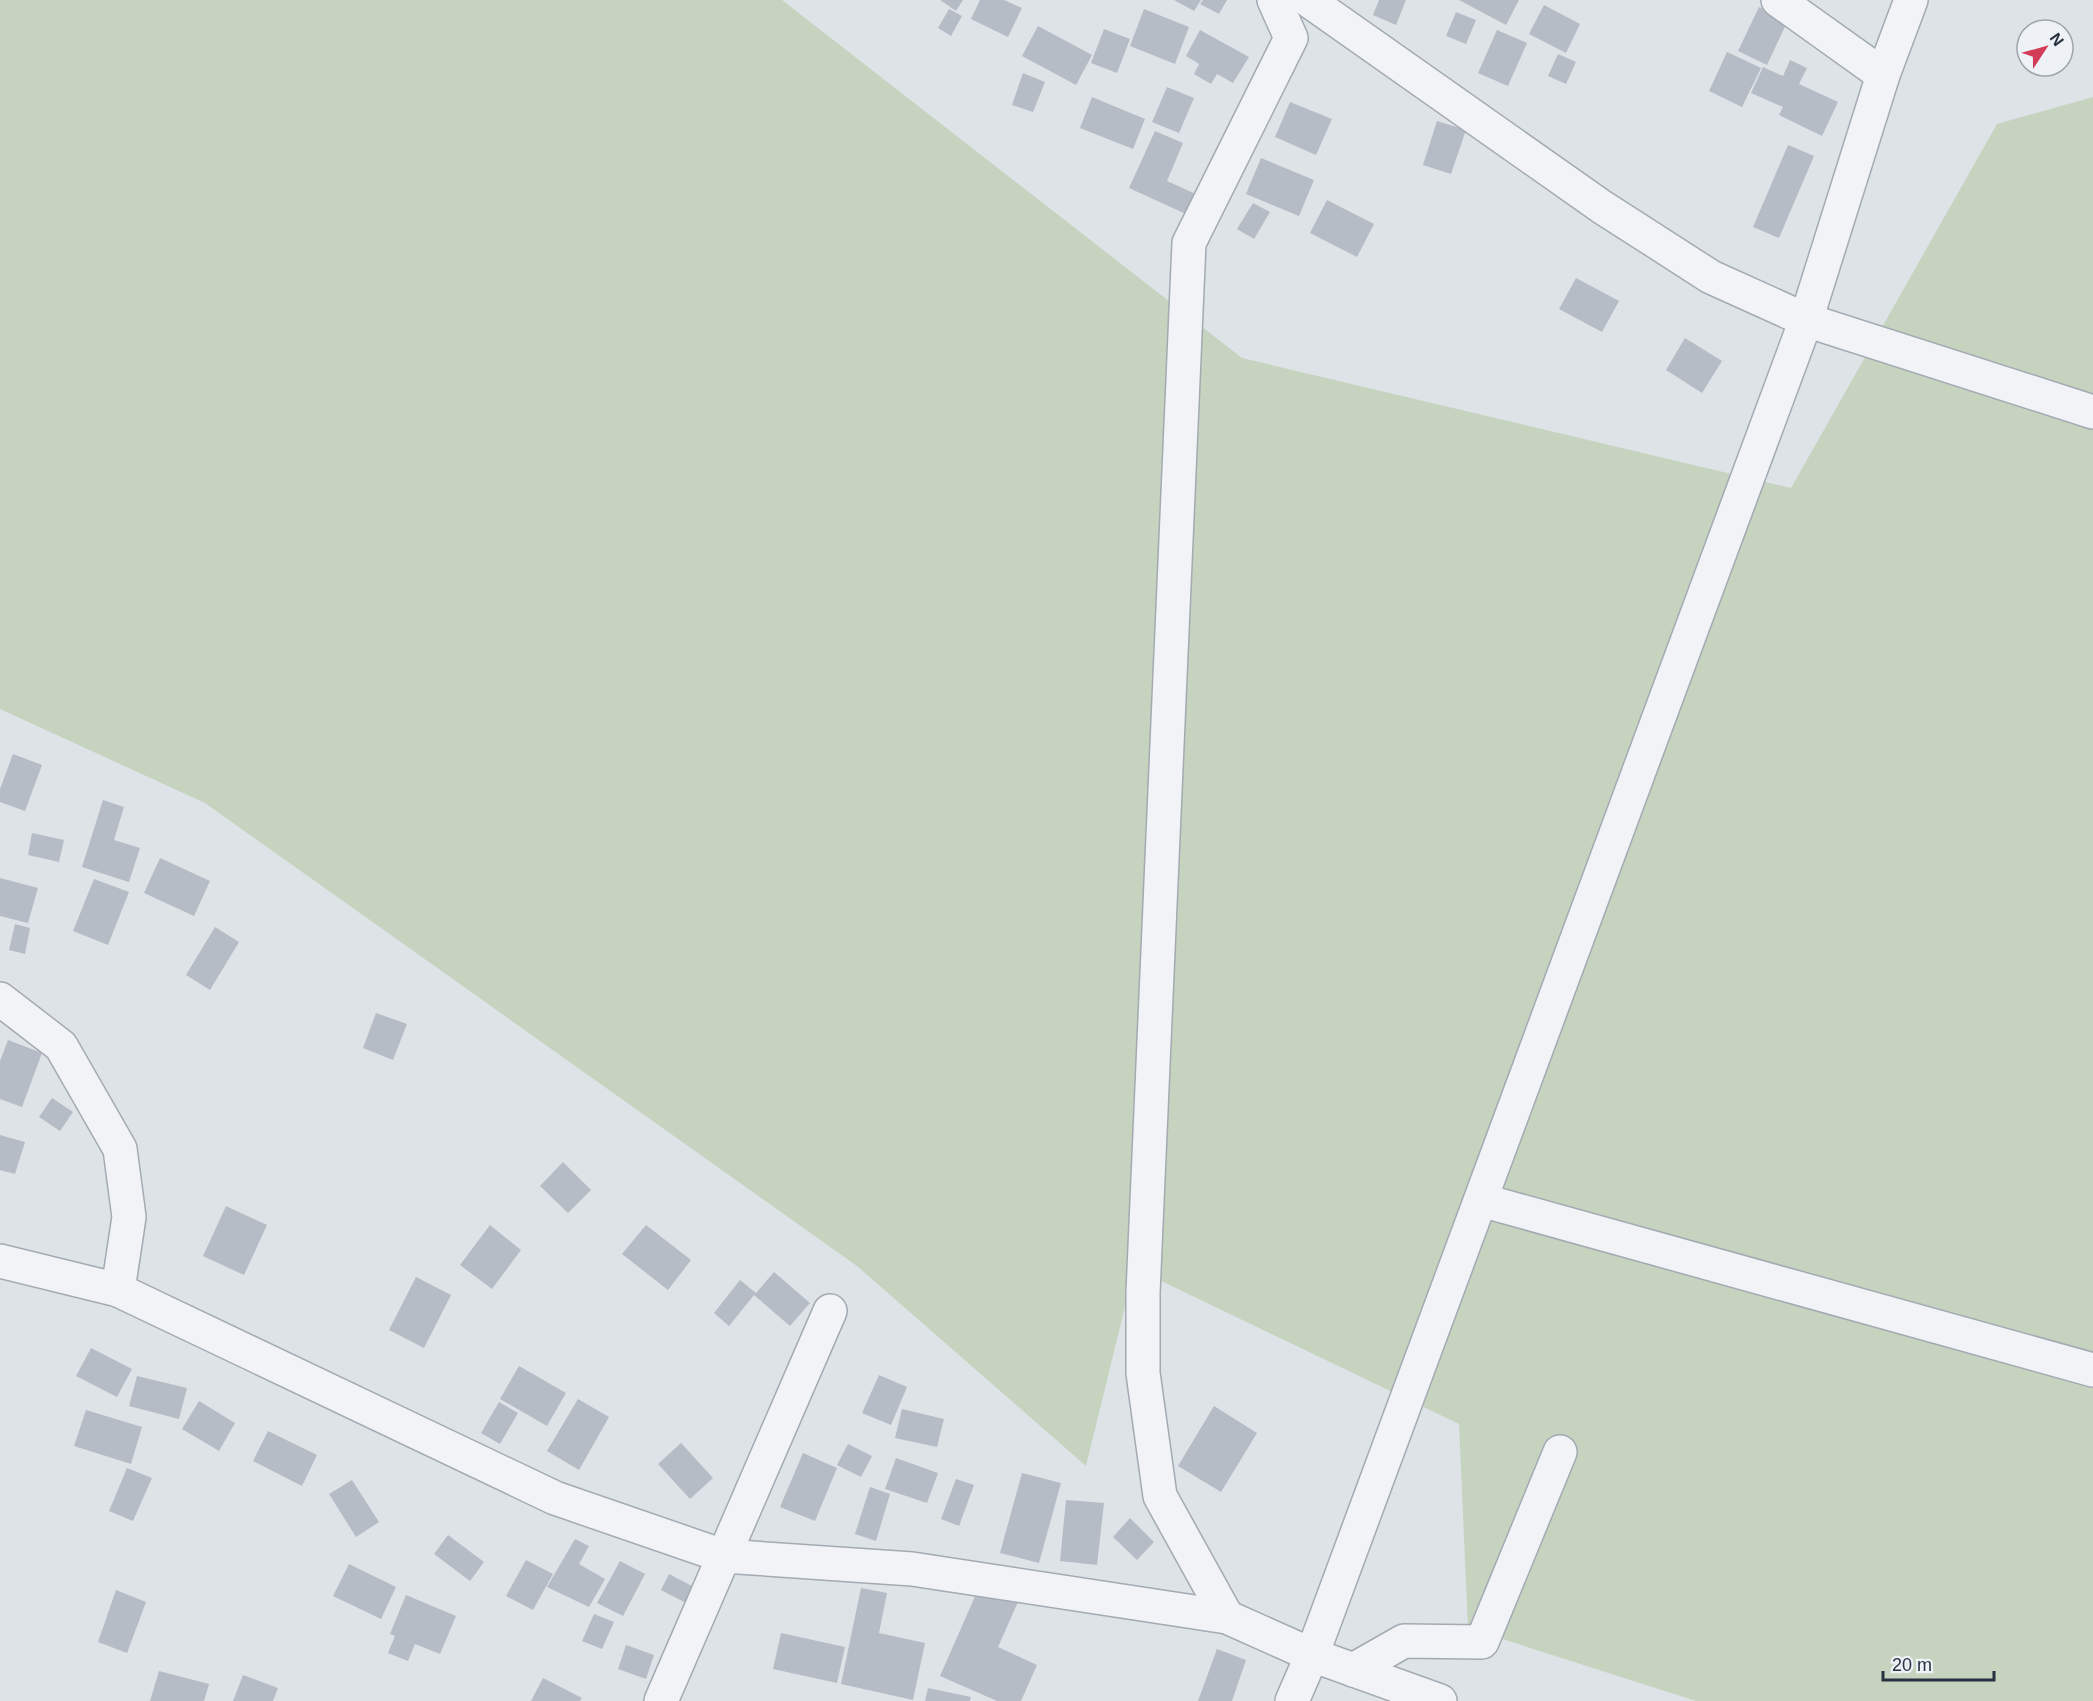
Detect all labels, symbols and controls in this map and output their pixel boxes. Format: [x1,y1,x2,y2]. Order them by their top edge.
north arrow [2015,18,2075,78]
text: N [2046,30,2067,49]
scale bar [1883,1644,1994,1682]
text: 20 m [1892,1655,1932,1675]

